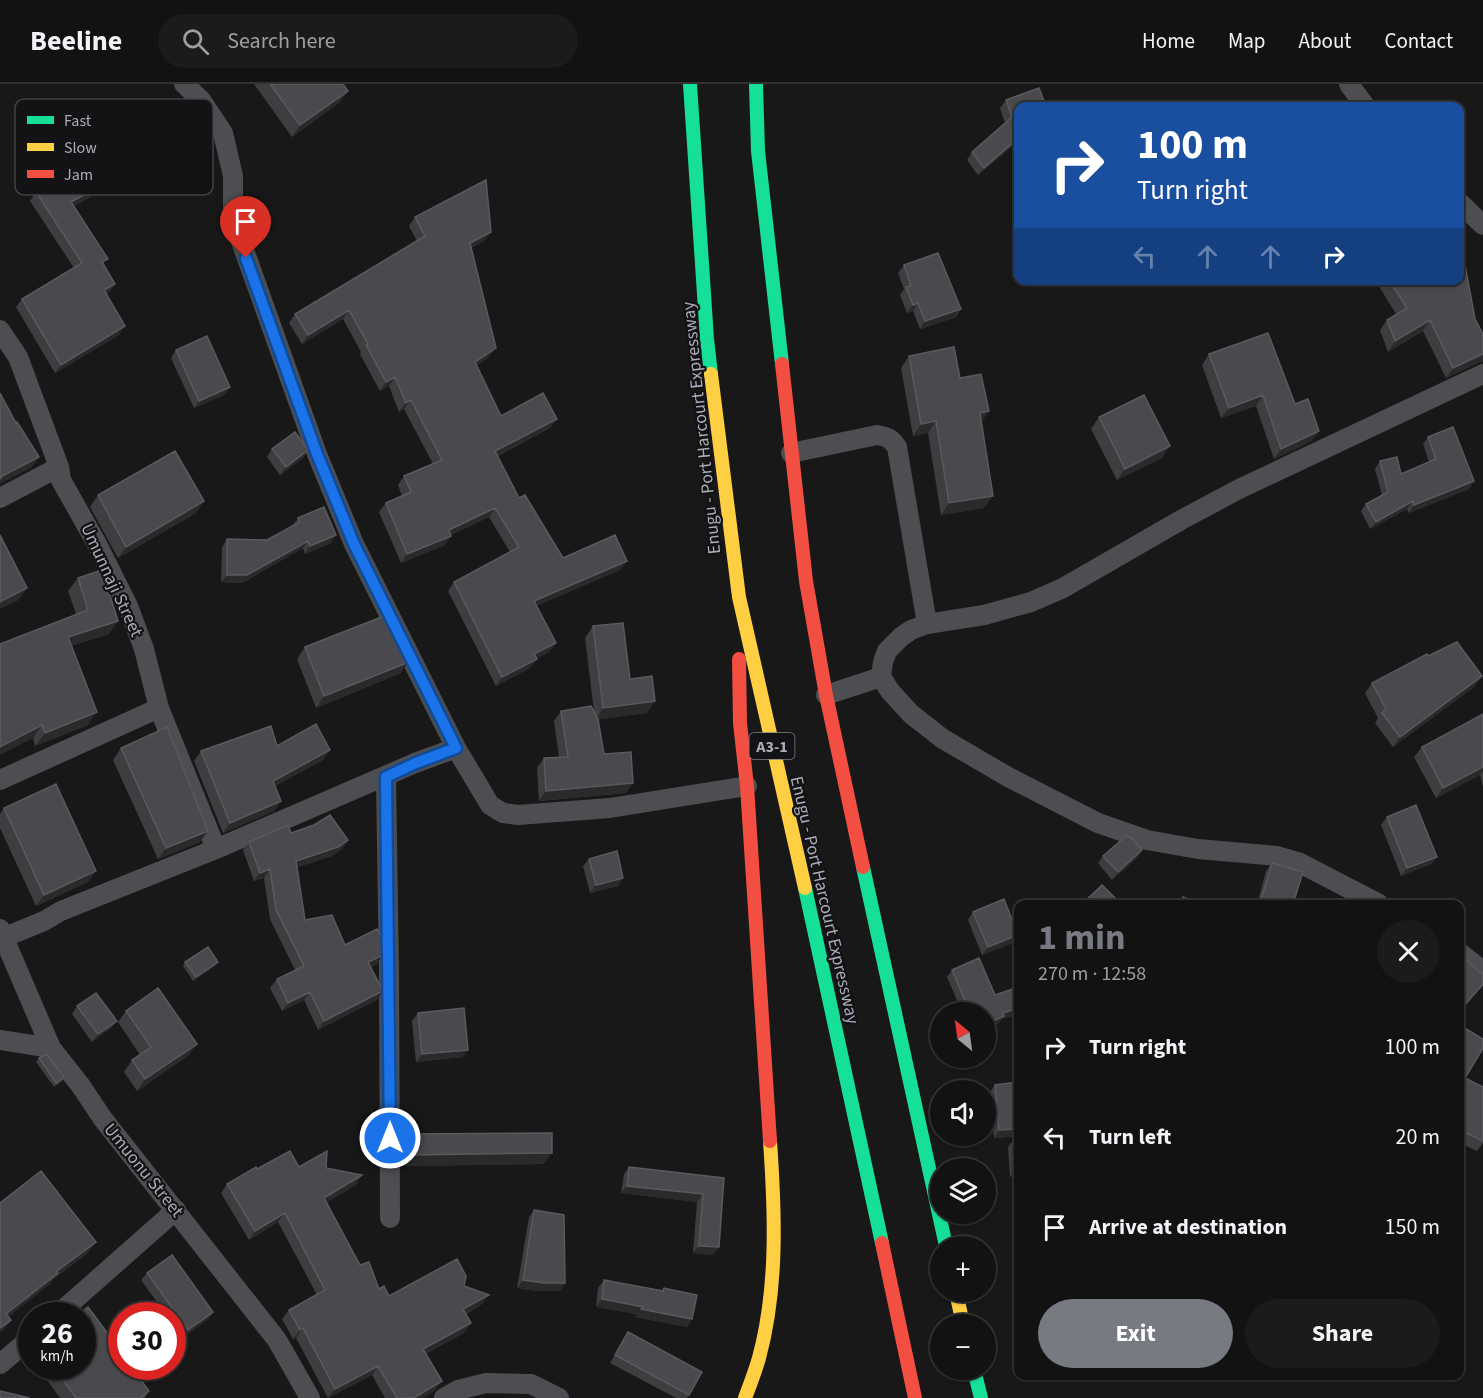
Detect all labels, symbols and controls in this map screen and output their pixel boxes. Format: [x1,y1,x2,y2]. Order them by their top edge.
search box [158,14,578,68]
text: Beeline [30,21,122,61]
icon: search [179,25,212,58]
text: Search here [227,25,336,57]
text: Home [1142,26,1195,56]
text: Map [1228,26,1266,56]
text: About [1299,26,1351,56]
text: Contact [1384,26,1453,56]
legend [15,99,213,195]
text: Fast [64,110,92,132]
text: 100 m [1137,115,1248,175]
icon: right [1038,126,1116,204]
text: Slow [64,137,97,159]
text: Jam [64,164,93,186]
text: Turn right [1137,171,1248,210]
pin [220,196,271,258]
icon: arrive [229,205,262,238]
icon: left [1128,240,1161,273]
icon: ahead [1191,240,1224,273]
icon: ahead [1254,240,1287,273]
icon: right [1317,240,1350,273]
street label: Enugu - Port Harcourt Expressway [676,300,727,555]
street label: Umunnaji Street [74,519,149,641]
road number: A3-1 [750,733,794,759]
street label: Enugu - Port Harcourt Expressway [784,774,865,1027]
text: 1 min [1038,912,1126,963]
button: close [1377,920,1440,983]
text: 270 m · 12:58 [1038,960,1146,988]
north arrow [930,1002,996,1068]
map controls [930,1002,996,1380]
icon: right [1038,1031,1071,1064]
text: Turn right [1089,1031,1186,1063]
text: 100 m [1385,1031,1440,1063]
button: sound [930,1080,996,1146]
position arrow [358,1106,422,1170]
street label: Umuonu Street [98,1118,189,1223]
icon: left [1038,1121,1071,1154]
text: Turn left [1089,1121,1171,1153]
text: 20 m [1395,1121,1440,1153]
button: layers [930,1158,996,1224]
icon: arrive [1038,1211,1071,1244]
text: Arrive at destination [1089,1211,1287,1243]
text: 150 m [1385,1211,1440,1243]
button: + [930,1236,996,1302]
button: Exit [1038,1299,1233,1368]
button: Share [1245,1299,1440,1368]
speed limit sign: 30 [108,1302,186,1380]
text: 26 [41,1312,73,1355]
button: − [930,1314,996,1380]
text: km/h [40,1346,74,1367]

